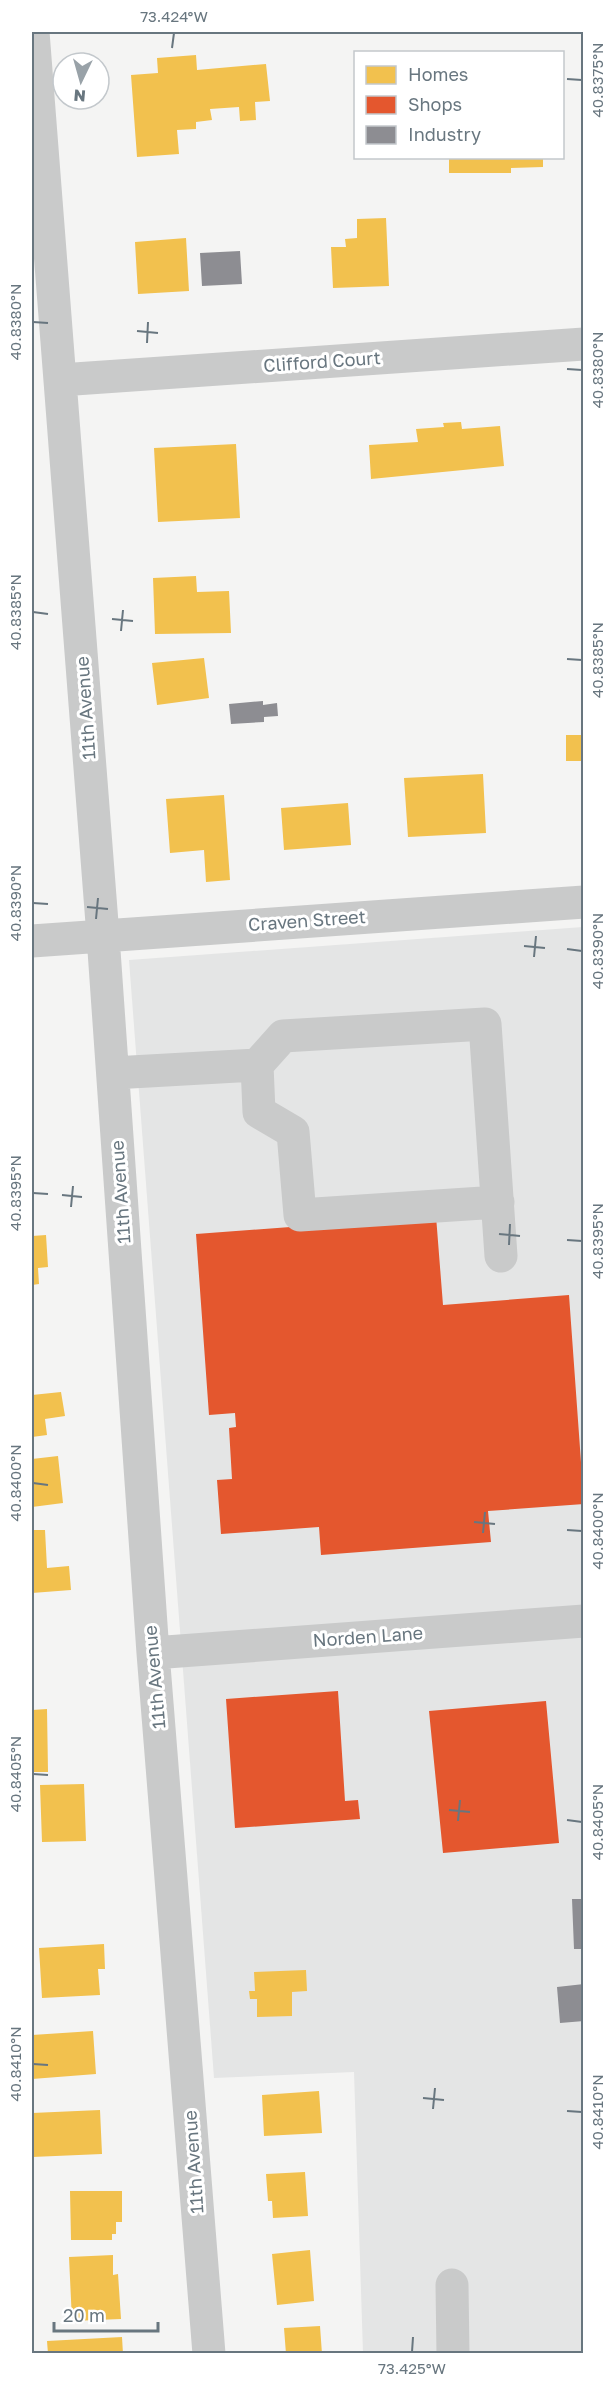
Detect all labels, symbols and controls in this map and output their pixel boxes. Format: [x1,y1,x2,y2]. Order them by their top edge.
text: 73.424°W [140,7,208,25]
text: 40.8375°N [588,43,606,117]
north arrow [51,51,111,111]
legend [354,51,564,159]
text: Homes [408,63,468,85]
text: N [73,85,87,106]
text: Shops [408,93,462,115]
text: Industry [408,123,481,145]
text: 40.8380°N [6,284,24,360]
text: 40.8380°N [588,332,606,408]
street label: Clifford Court [262,346,381,376]
text: 40.8385°N [6,574,24,650]
text: 40.8385°N [588,622,606,698]
street label: 11th Avenue [70,656,100,761]
text: 40.8390°N [6,865,24,941]
street label: Craven Street [247,905,367,935]
text: 40.8390°N [588,913,606,989]
street label: 11th Avenue [105,1140,135,1245]
text: 40.8395°N [6,1155,24,1231]
text: 40.8395°N [588,1203,606,1279]
text: 40.8400°N [6,1444,24,1522]
text: 40.8400°N [588,1492,606,1570]
street label: Norden Lane [312,1621,424,1651]
street label: 11th Avenue [139,1624,169,1730]
text: 40.8405°N [6,1736,24,1812]
text: 40.8405°N [588,1784,606,1860]
text: 40.8410°N [6,2026,24,2102]
text: 40.8410°N [588,2074,606,2150]
street label: 11th Avenue [178,2110,208,2215]
scale bar [54,2295,158,2333]
text: 20 m [63,2304,105,2326]
text: 73.425°W [378,2359,446,2377]

